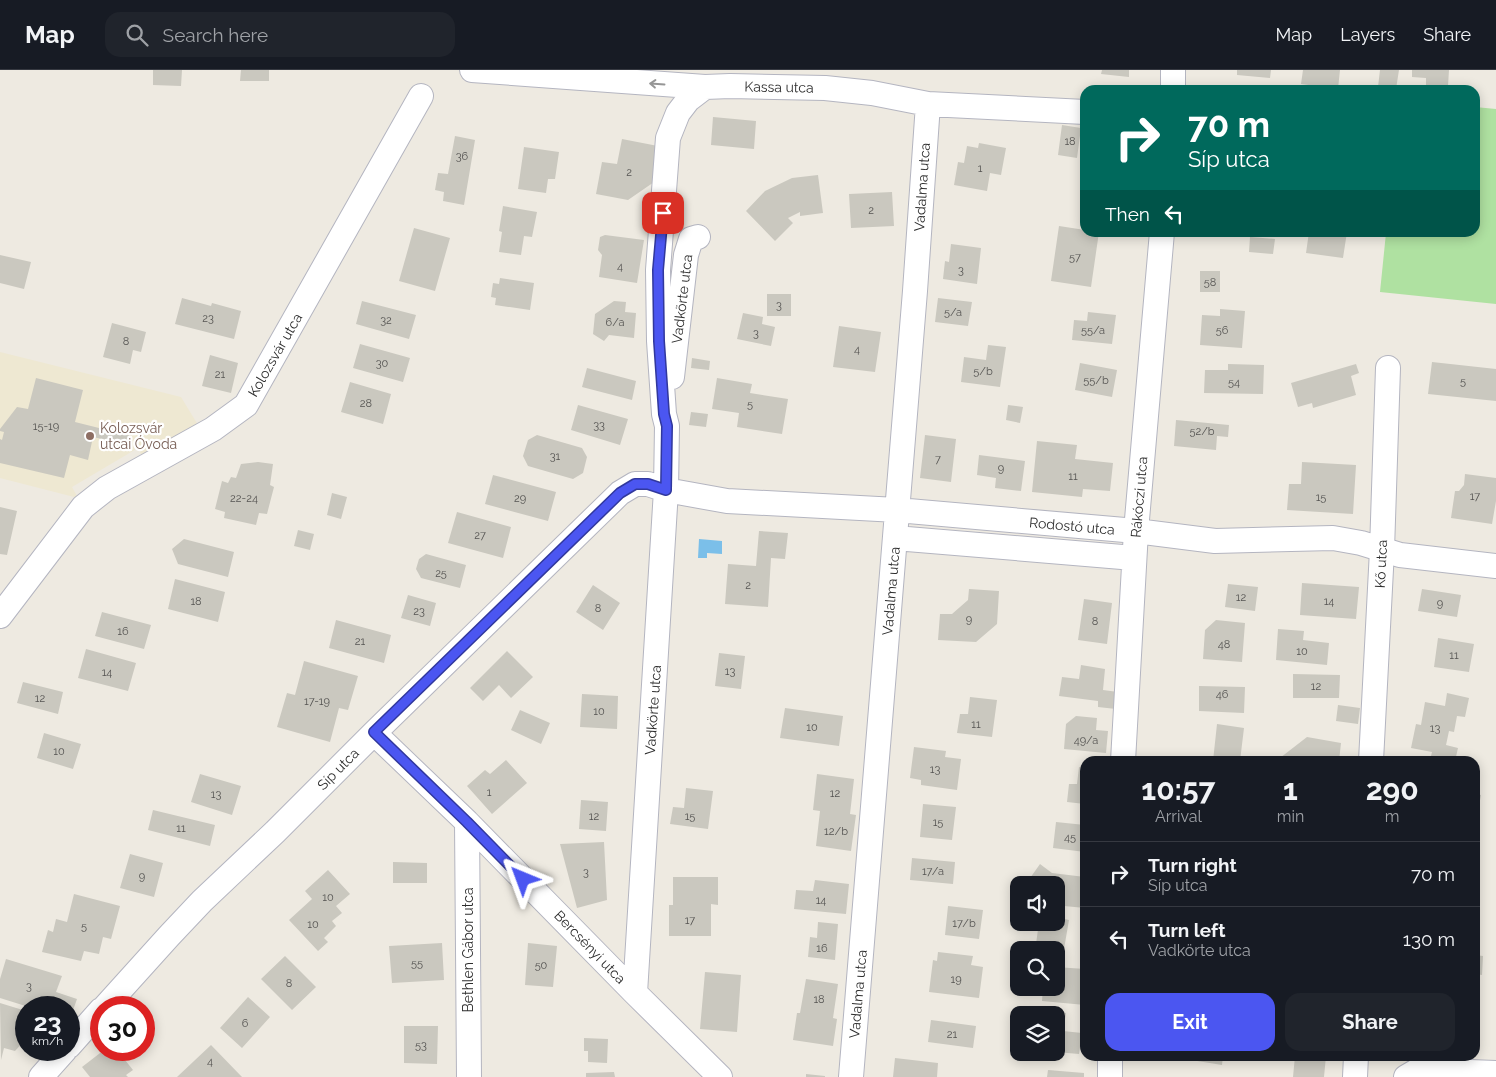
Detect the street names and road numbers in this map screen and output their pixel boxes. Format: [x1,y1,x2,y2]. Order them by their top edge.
street label: Kassa utca [744,78,814,96]
street label: Vadalma utca [911,142,933,232]
street label: Vadkörte utca [669,253,695,345]
street label: Kolozsvár utca [245,310,305,400]
street label: Rákóczi utca [1127,456,1151,538]
street label: Rodostó utca [1029,514,1115,538]
street label: Kő utca [1372,539,1390,589]
street label: Vadalma utca [879,546,903,636]
street label: Vadkörte utca [642,665,664,755]
street label: Síp utca [314,745,362,793]
street label: Bethlen Gábor utca [460,887,476,1013]
street label: Bercsényi utca [551,907,629,987]
street label: Vadalma utca [846,949,870,1039]

